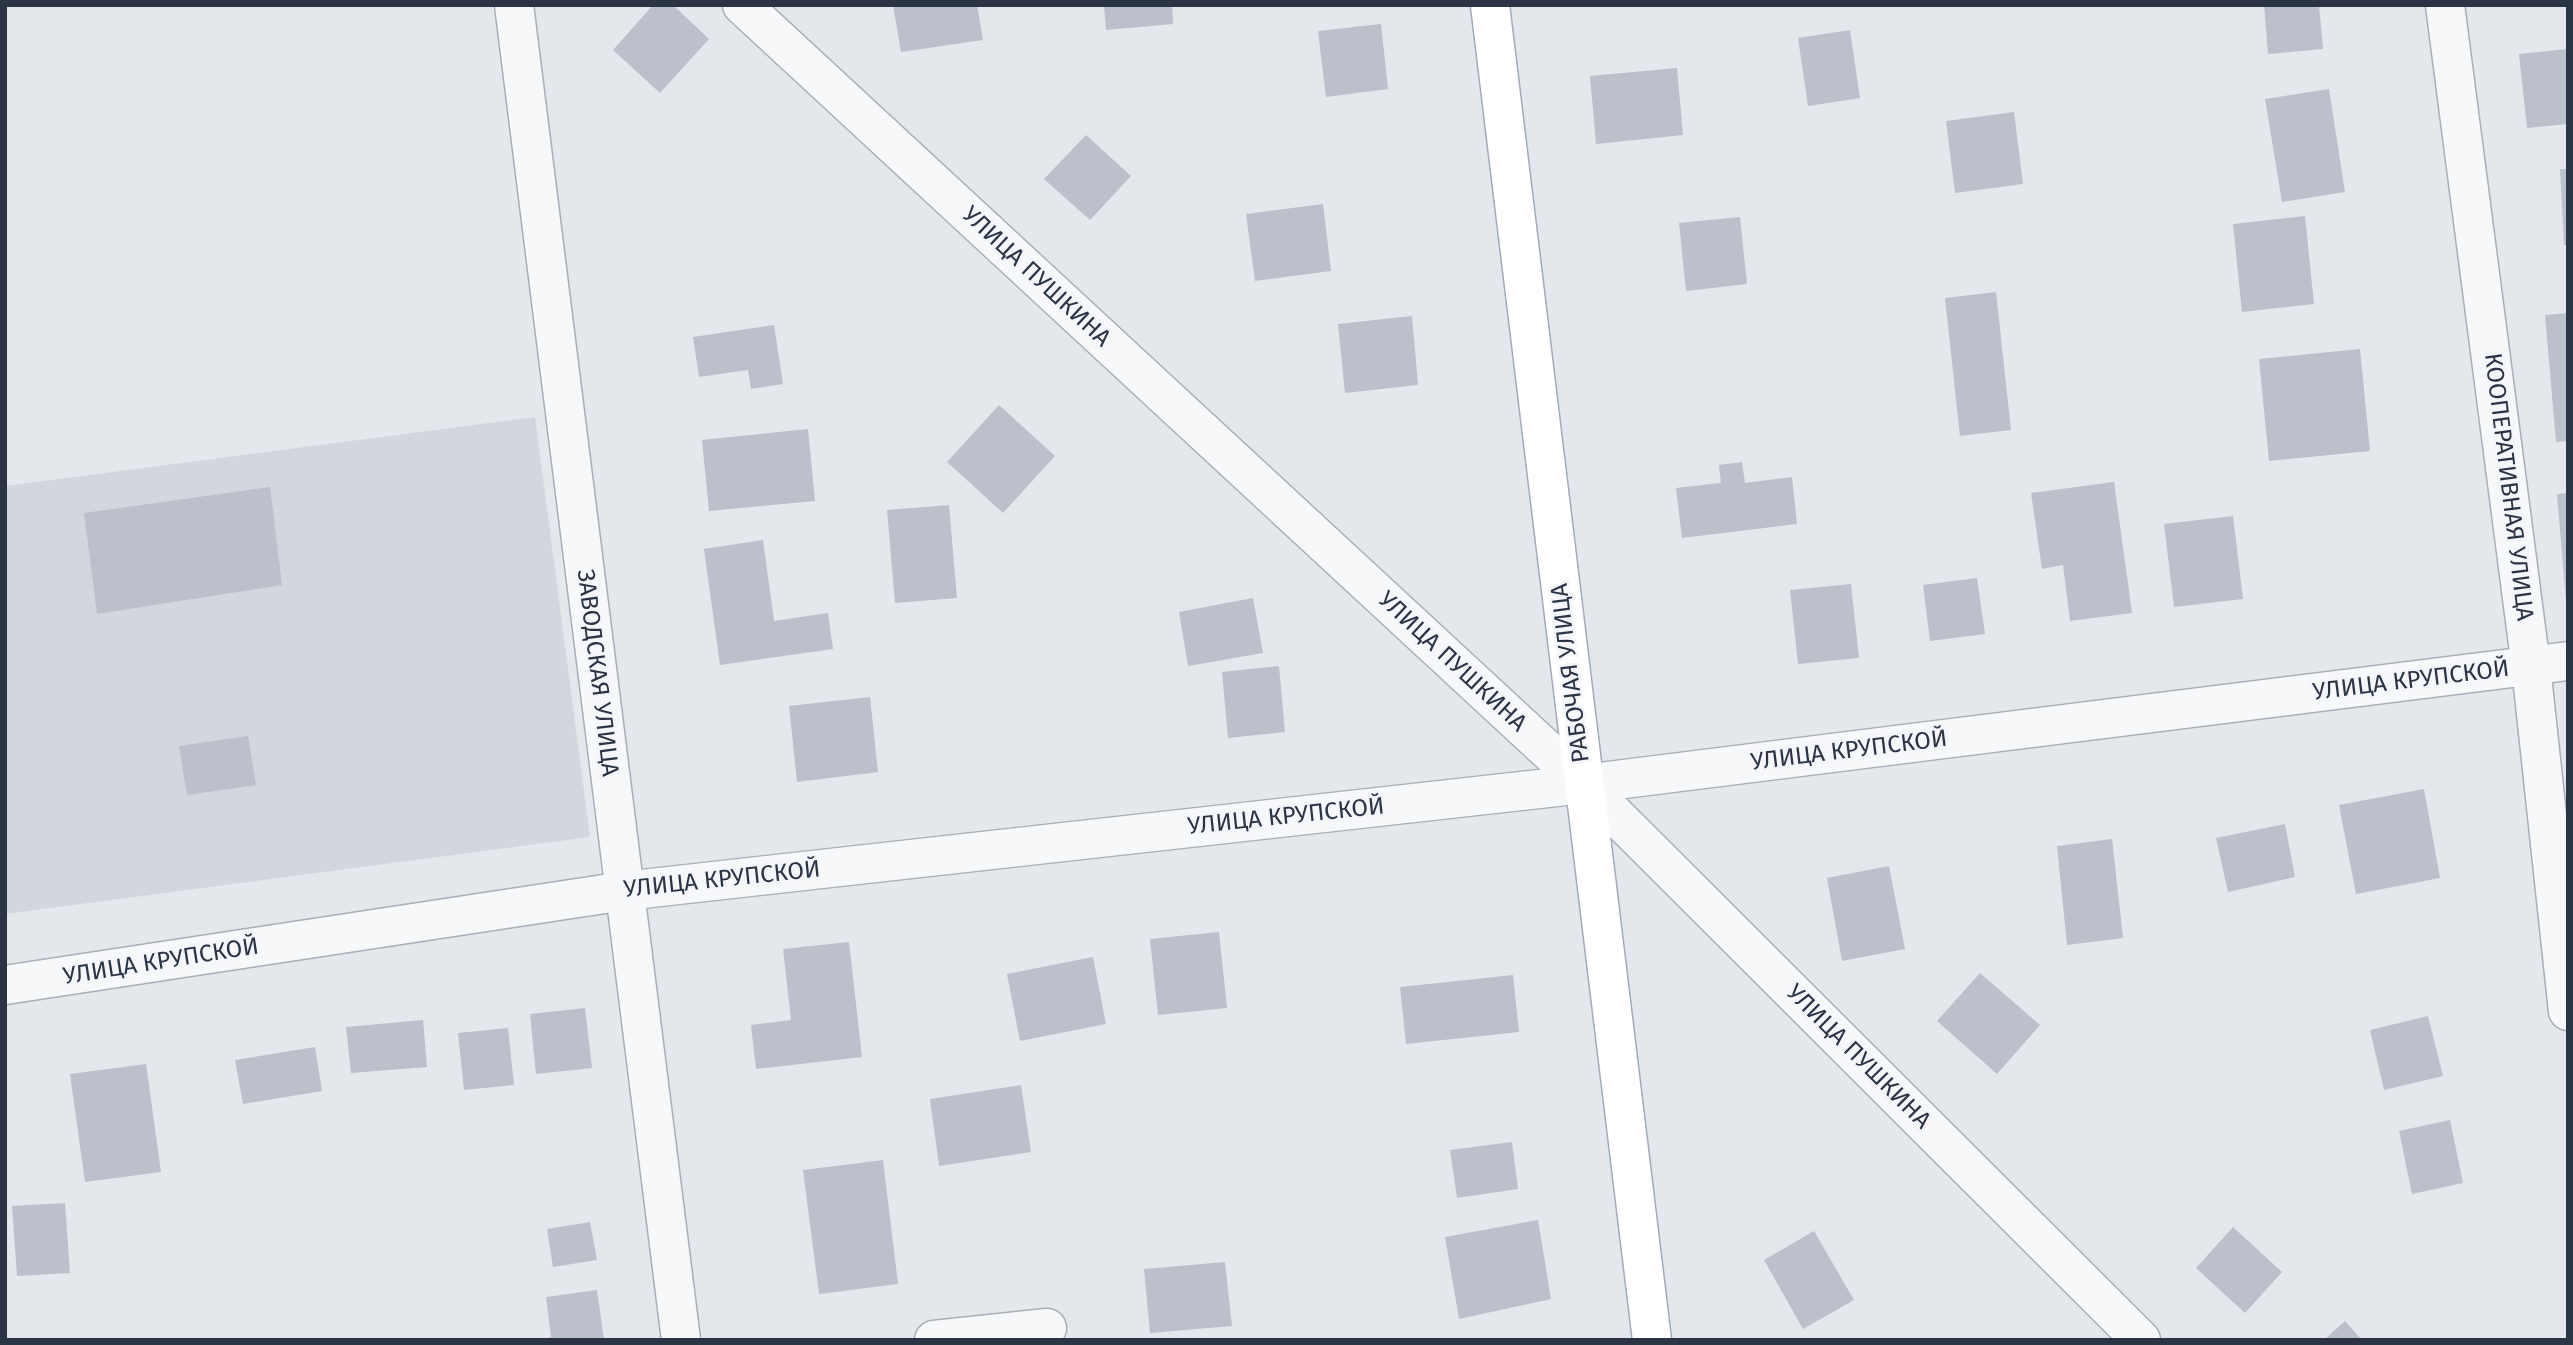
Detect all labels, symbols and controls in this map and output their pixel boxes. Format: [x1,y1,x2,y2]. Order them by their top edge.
street label: УЛИЦА ПУШКИНА [956,201,1116,353]
street label: КООПЕРАТИВНАЯ УЛИЦА [2477,351,2539,623]
street label: ЗАВОДСКАЯ УЛИЦА [570,568,624,778]
street label: РАБОЧАЯ УЛИЦА [1546,582,1596,764]
street label: УЛИЦА ПУШКИНА [1372,586,1532,738]
street label: УЛИЦА КРУПСКОЙ [2311,655,2511,707]
street label: УЛИЦА КРУПСКОЙ [1749,725,1949,777]
street label: УЛИЦА КРУПСКОЙ [1186,792,1386,842]
street label: УЛИЦА КРУПСКОЙ [622,855,822,905]
street label: УЛИЦА КРУПСКОЙ [61,932,261,992]
street label: УЛИЦА ПУШКИНА [1780,979,1936,1135]

